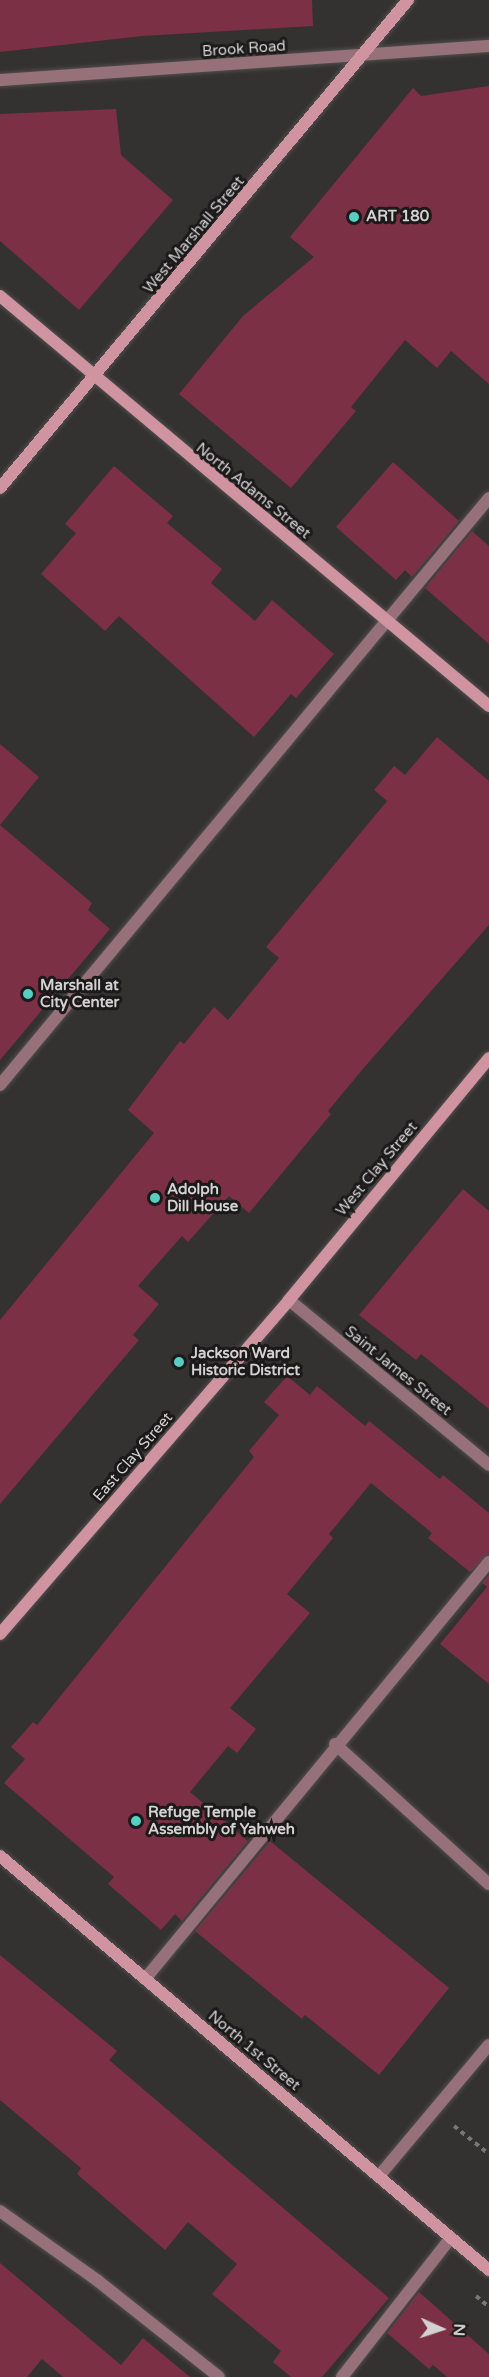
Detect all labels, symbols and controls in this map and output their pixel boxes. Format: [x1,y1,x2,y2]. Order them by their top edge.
street label: Brook Road [202,37,286,61]
street label: West Marshall Street [140,173,248,297]
place label: ART 180 [366,208,429,226]
marker: ART 180 [347,210,361,224]
street label: North Adams Street [192,439,314,543]
place label: Marshall at City Center [40,976,119,1011]
marker: Marshall at City Center [21,987,35,1001]
street label: West Clay Street [332,1118,422,1220]
place label: Adolph Dill House [167,1180,238,1215]
marker: Adolph Dill House [148,1191,162,1205]
street label: Saint James Street [341,1323,455,1419]
place label: Jackson Ward Historic District [191,1344,300,1379]
marker: Jackson Ward Historic District [172,1355,186,1369]
street label: East Clay Street [89,1409,177,1505]
place label: Refuge Temple Assembly of Yahweh [148,1803,295,1838]
marker: Refuge Temple Assembly of Yahweh [129,1814,143,1828]
street label: North 1st Street [204,2007,304,2095]
north arrow [411,2299,471,2359]
text: N [449,2323,469,2337]

